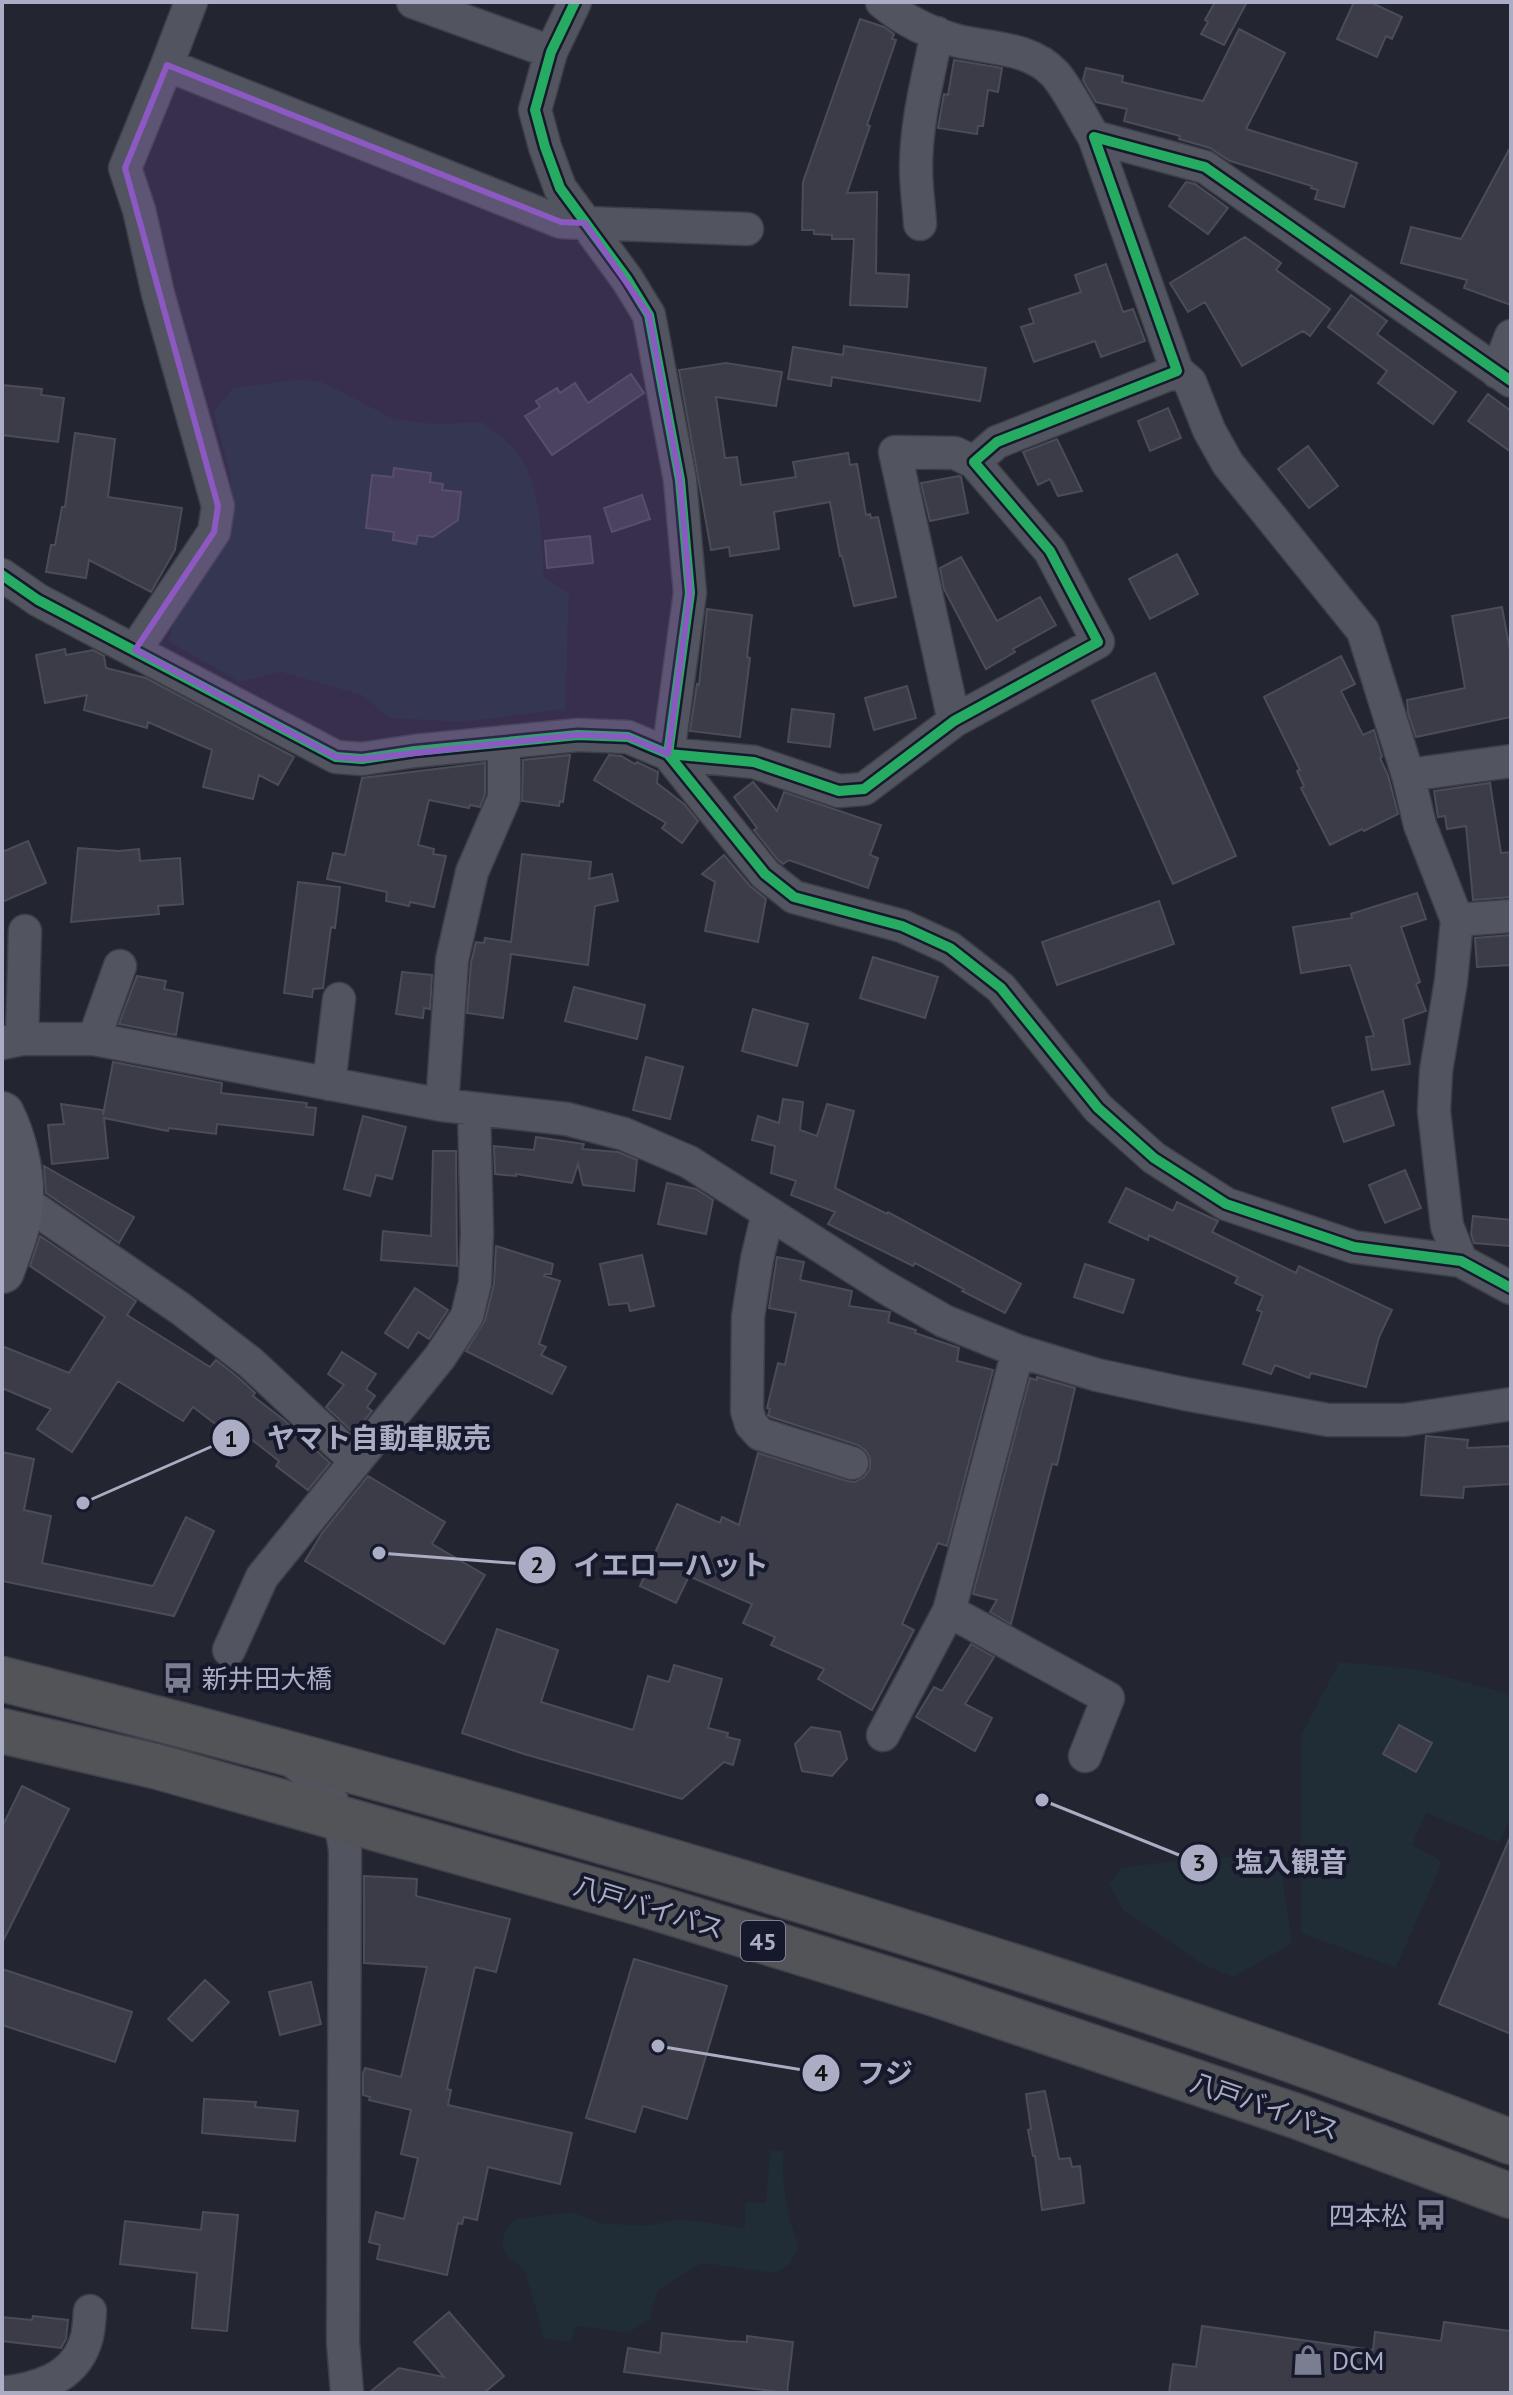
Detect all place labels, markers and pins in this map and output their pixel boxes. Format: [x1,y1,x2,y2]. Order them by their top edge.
callout: ヤマト自動車販売 [211,1412,507,1464]
callout: イエローハット [517,1539,785,1591]
bus stop icon: 新井田大橋 [161,1661,195,1695]
place label: 新井田大橋 [202,1662,332,1695]
callout: 塩入観音 [1179,1837,1363,1889]
callout: フジ [801,2047,929,2099]
bus stop icon: 四本松 [1414,2198,1448,2232]
place label: 四本松 [1329,2199,1407,2232]
shop icon: DCM [1291,2343,1325,2377]
place label: DCM [1332,2344,1384,2377]

